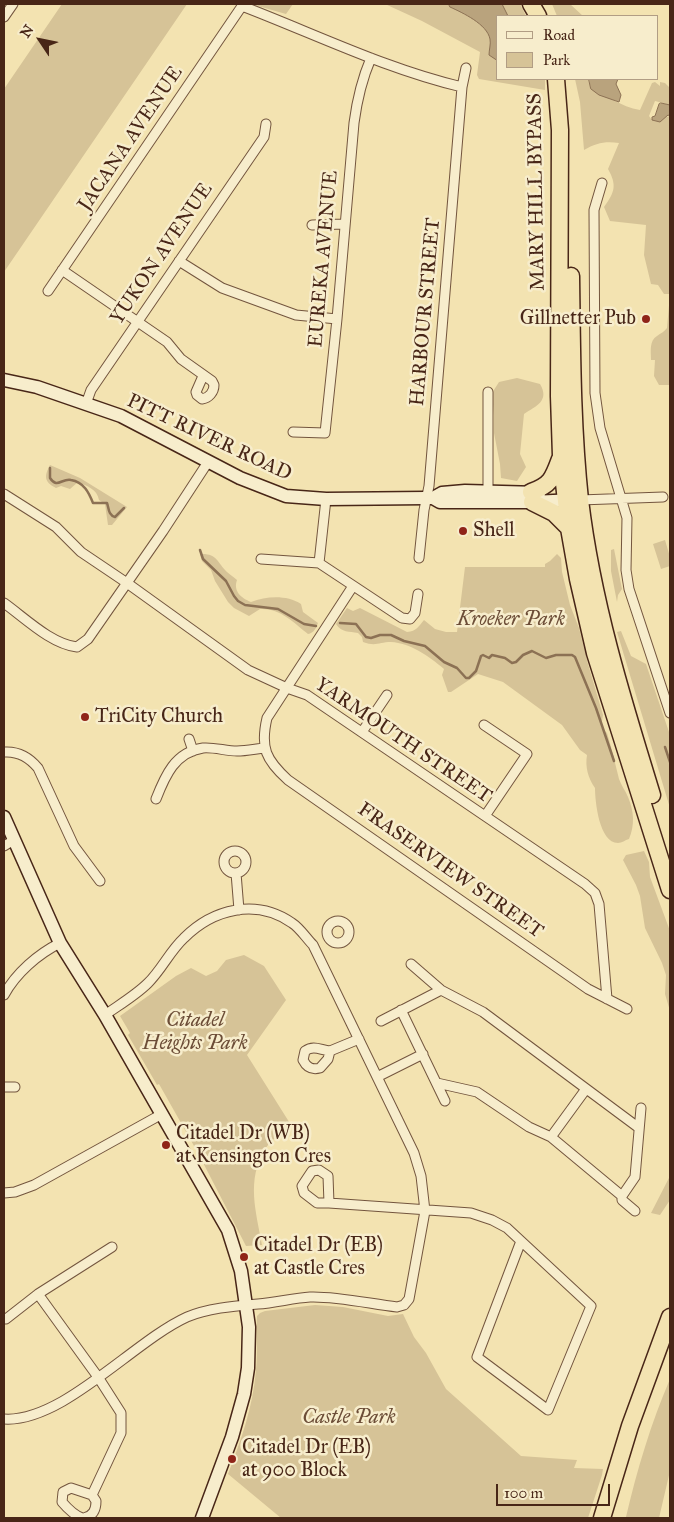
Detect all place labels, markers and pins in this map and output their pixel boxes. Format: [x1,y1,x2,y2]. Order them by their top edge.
place label: Gillnetter Pub [520,307,636,331]
marker: Gillnetter Pub [640,313,652,325]
place label: Shell [473,519,515,543]
marker: Shell [457,525,469,537]
place label: TriCity Church [95,705,223,729]
marker: TriCity Church [79,711,91,723]
place label: Citadel Dr (WB) at Kensington Cres [176,1122,331,1169]
marker: Citadel Dr (WB) at Kensington Cres [160,1139,172,1151]
place label: Citadel Dr (EB) at Castle Cres [254,1234,383,1281]
marker: Citadel Dr (EB) at Castle Cres [238,1251,250,1263]
place label: Citadel Dr (EB) at 900 Block [242,1436,371,1483]
marker: Citadel Dr (EB) at 900 Block [226,1453,238,1465]

